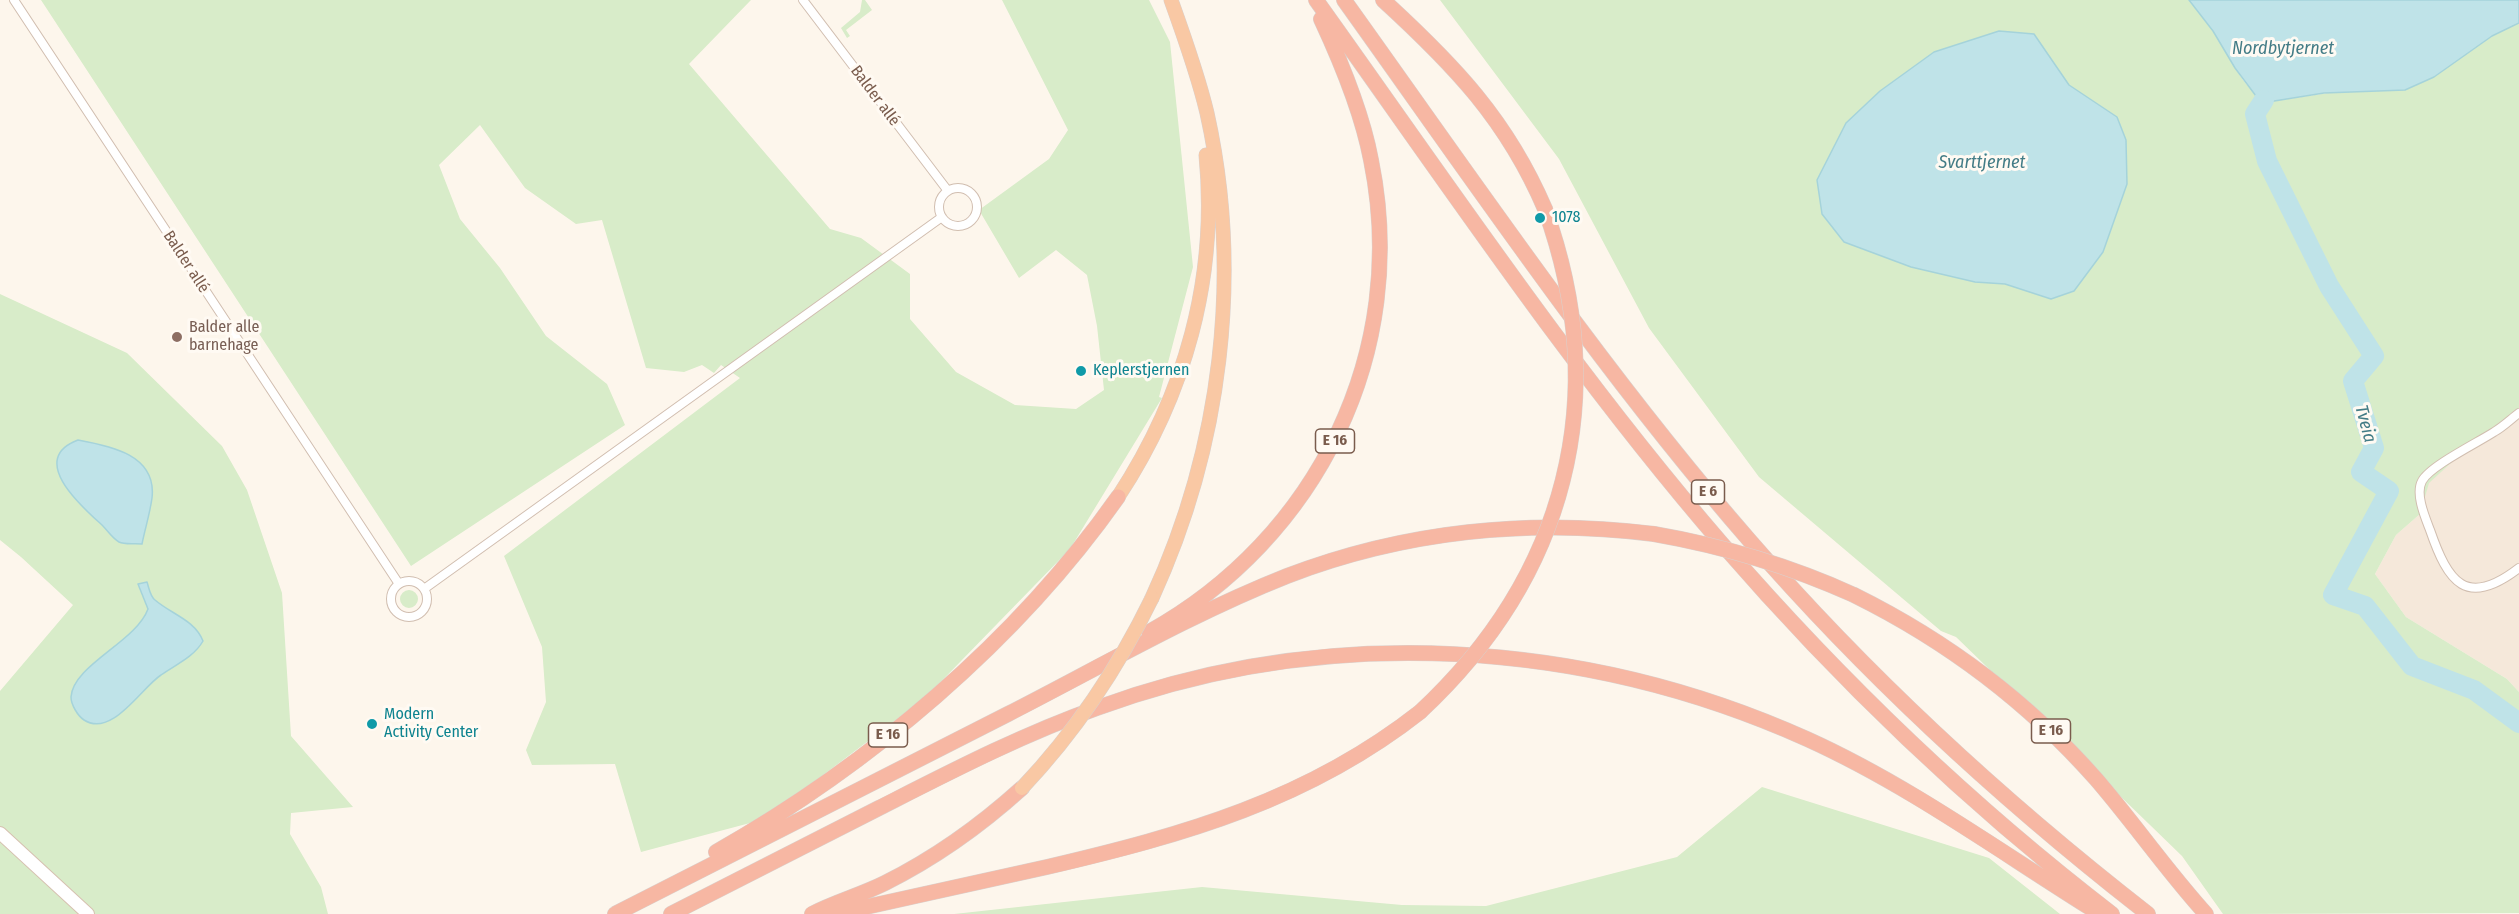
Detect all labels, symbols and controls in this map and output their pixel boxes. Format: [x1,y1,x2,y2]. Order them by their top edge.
water label: Nordbytjernet [2232,38,2334,60]
street label: Balder allé [846,62,904,130]
water label: Svarttjernet [1939,152,2025,174]
place label: 1078 [1552,208,1580,228]
marker: 1078 [1533,211,1547,225]
street label: Balder allé [159,227,213,297]
place label: Balder alle barnehage [189,318,259,356]
marker: Balder alle barnehage [170,330,184,344]
place label: Keplerstjernen [1093,361,1189,381]
marker: Keplerstjernen [1074,364,1088,378]
water label: Tveia [2350,403,2380,445]
road number: E 16 [1316,429,1354,453]
road number: E 6 [1692,480,1724,504]
place label: Modern Activity Center [384,705,478,743]
marker: Modern Activity Center [365,717,379,731]
road number: E 16 [2032,719,2070,743]
road number: E 16 [868,723,908,747]

